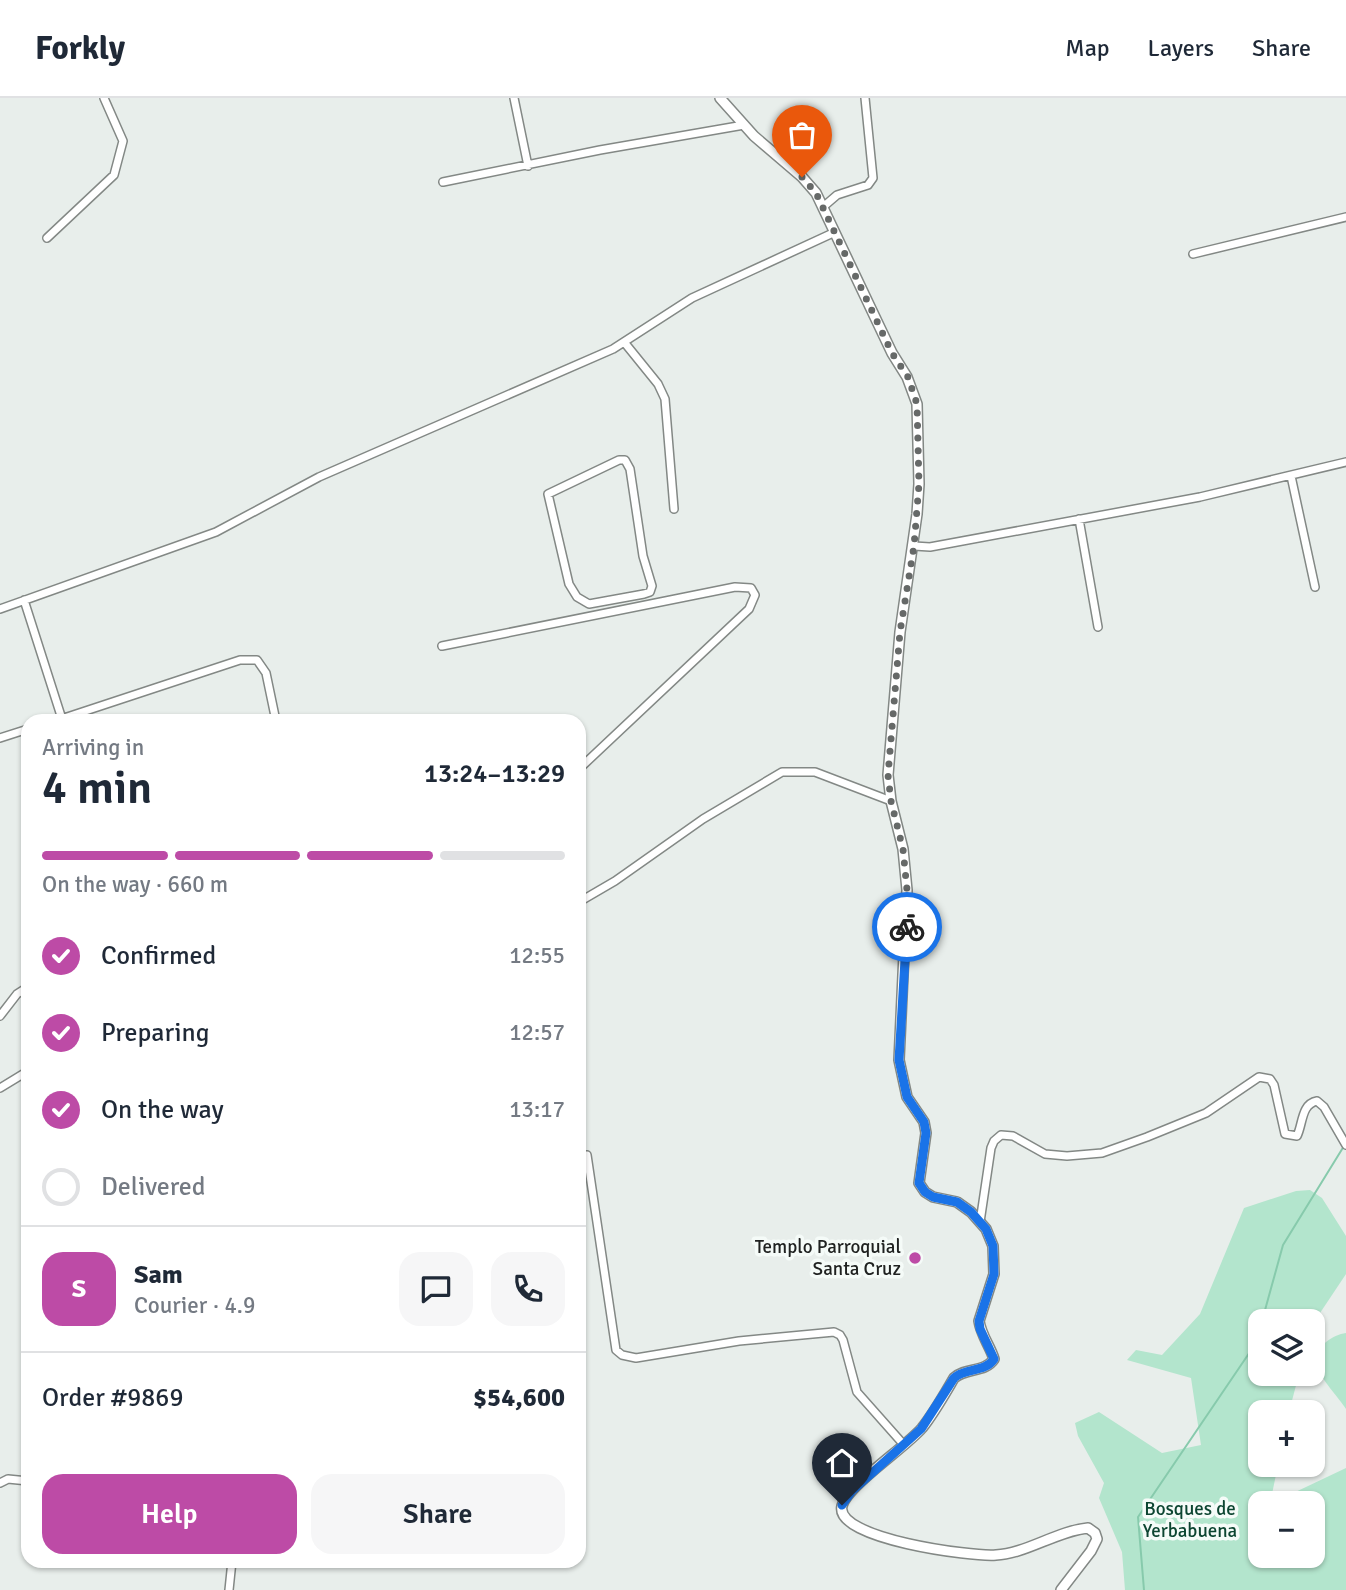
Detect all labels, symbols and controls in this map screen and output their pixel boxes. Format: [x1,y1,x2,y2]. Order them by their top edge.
text: Forkly [35,28,125,69]
text: Map [1065,33,1110,63]
text: Layers [1148,33,1214,63]
text: Share [1252,33,1311,63]
pin [772,105,832,177]
icon: bag [783,116,821,154]
text: Arriving in [42,733,144,762]
text: 13:24–13:29 [424,758,565,790]
text: 4 min [42,760,152,816]
text: On the way · 660 m [42,870,228,899]
courier [872,892,942,962]
icon: bike [888,908,926,946]
icon: check [42,937,80,975]
text: Confirmed [101,940,216,972]
text: 12:55 [509,941,565,970]
icon: check [42,1014,80,1052]
text: Preparing [101,1017,209,1049]
text: 12:57 [509,1018,565,1047]
icon: check [42,1091,80,1129]
text: On the way [101,1094,224,1126]
text: 13:17 [509,1095,565,1124]
text: Delivered [101,1171,206,1203]
place label: Templo Parroquial Santa Cruz [755,1235,901,1281]
marker: Templo Parroquial Santa Cruz [907,1250,923,1266]
button: chat [399,1252,473,1326]
button: phone [491,1252,565,1326]
text: Sam [134,1259,183,1291]
text: S [72,1273,86,1305]
text: Courier · 4.9 [134,1291,255,1320]
map controls [1248,1309,1325,1568]
button: layers [1248,1309,1325,1386]
text: Order #9869 [42,1382,183,1414]
text: $54,600 [473,1382,565,1414]
button: + [1248,1400,1325,1477]
pin [812,1433,872,1505]
icon: home [823,1444,861,1482]
button: Help [42,1474,297,1554]
button: Share [311,1474,565,1554]
button: − [1248,1491,1325,1568]
park label: Bosques de Yerbabuena [1143,1497,1237,1543]

